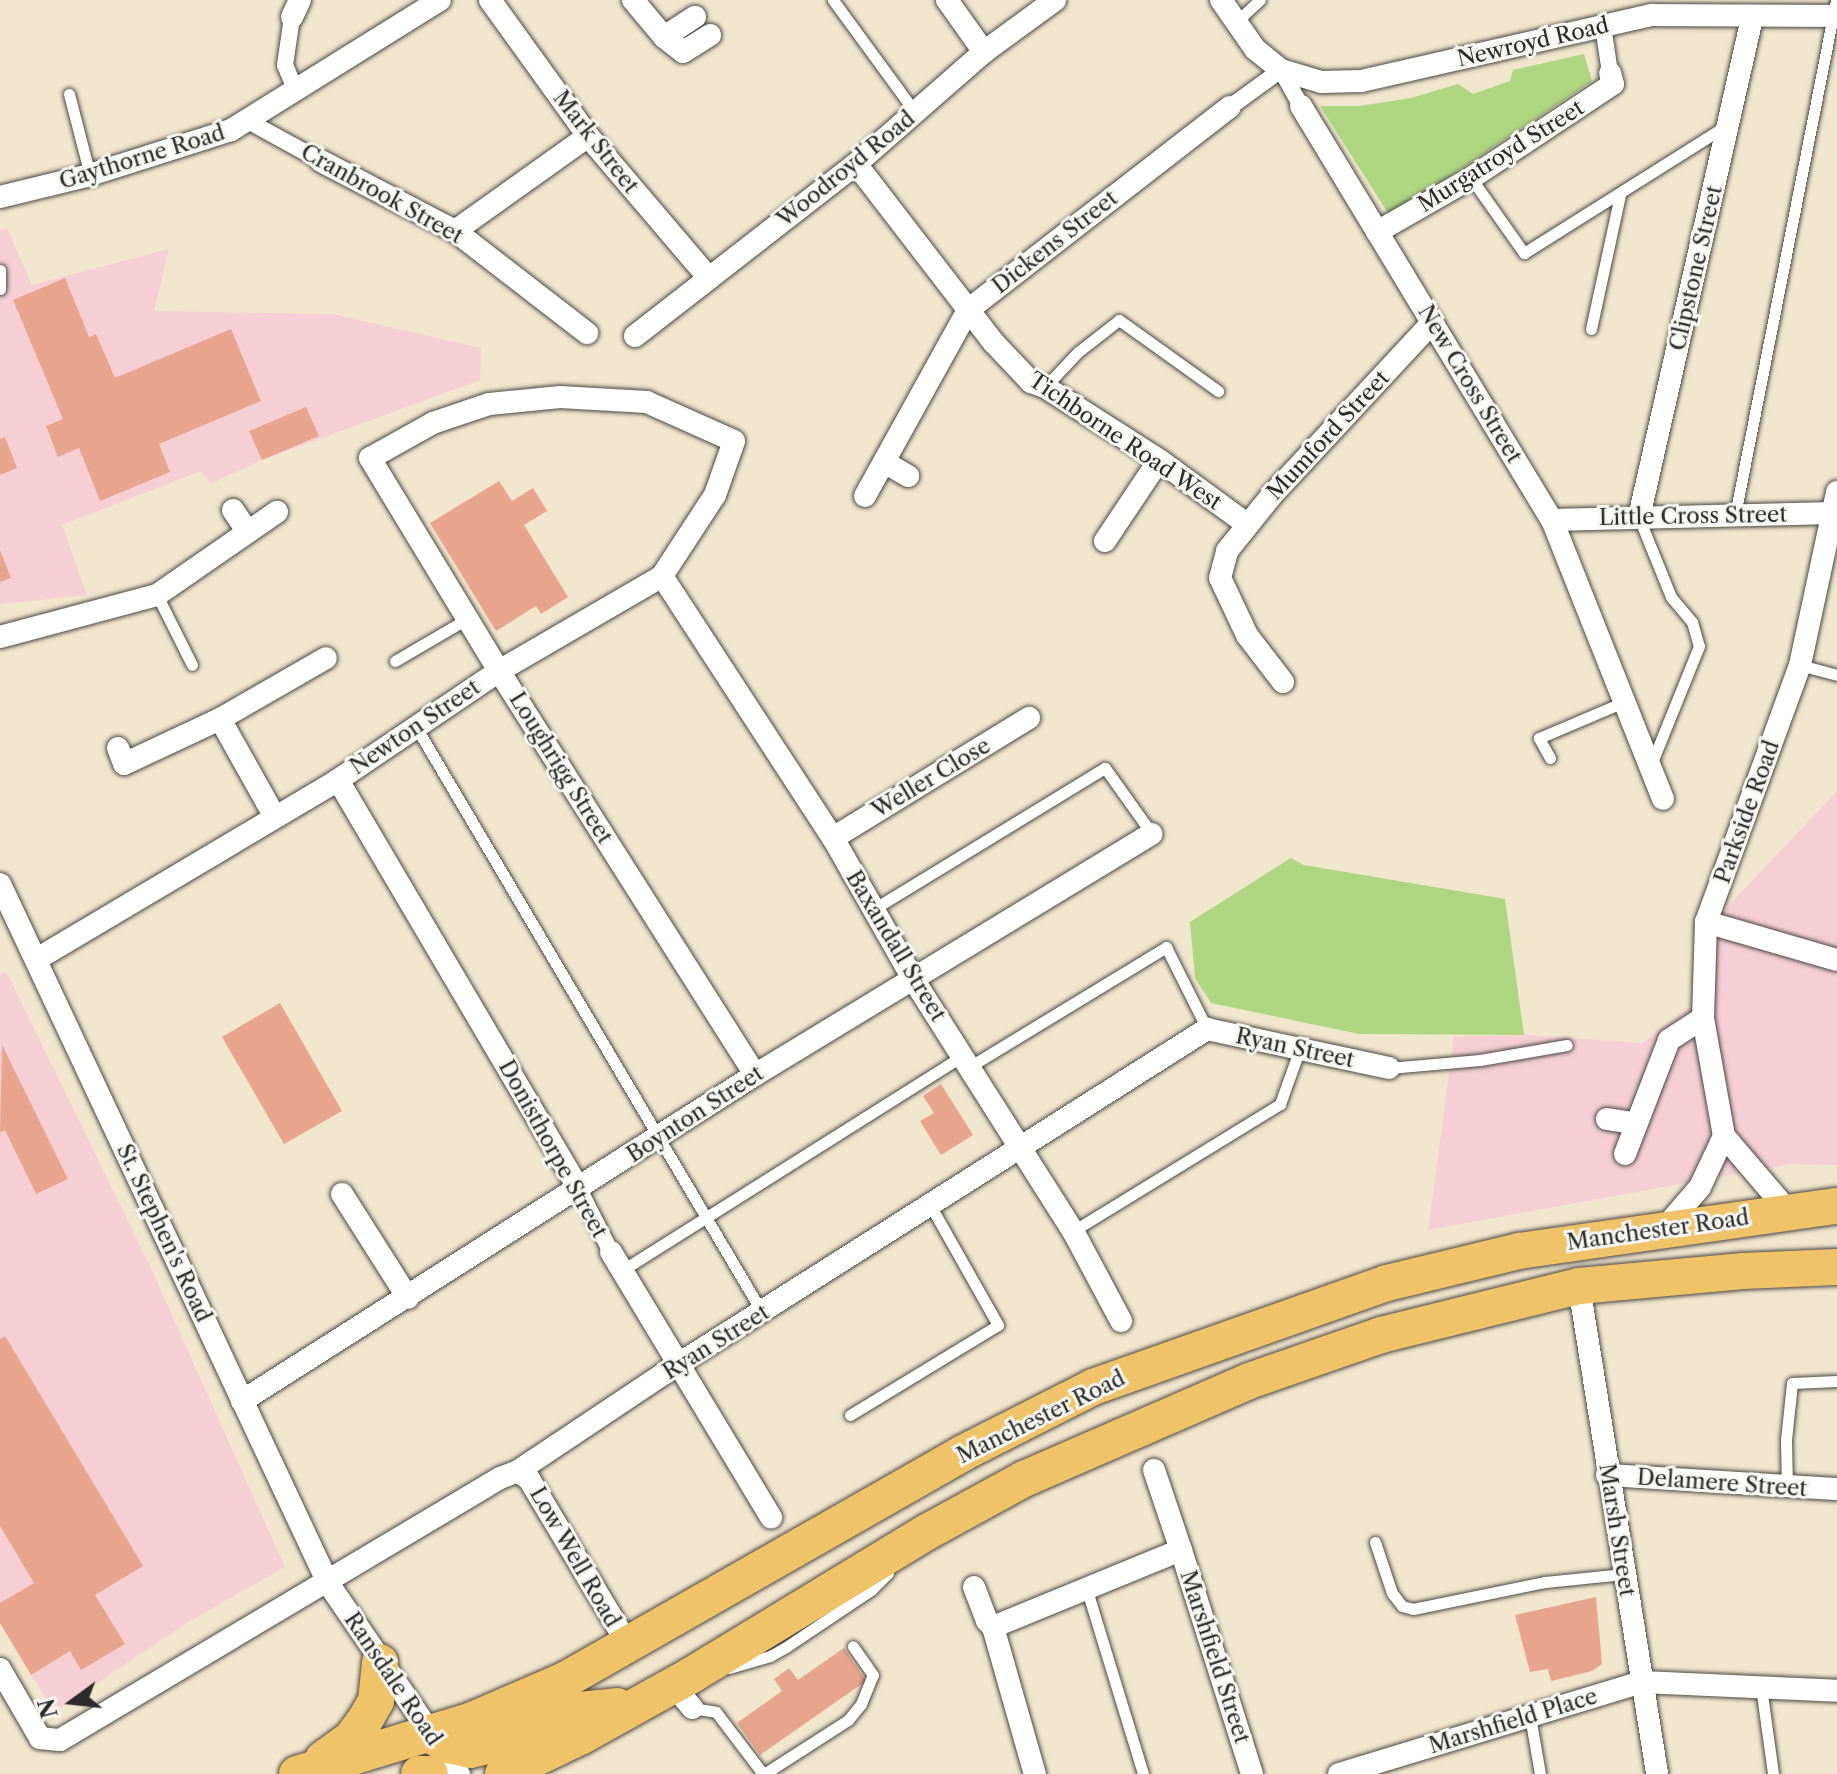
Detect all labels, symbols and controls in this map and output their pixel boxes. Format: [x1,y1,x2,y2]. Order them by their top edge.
street label: Newroyd Road [1455,12,1611,72]
street label: Mark Street [547,85,645,199]
street label: Murgatroyd Street [1413,94,1589,218]
street label: Woodroyd Road [772,105,920,233]
street label: Gaythorne Road [56,119,228,195]
street label: Cranbrook Street [296,138,468,250]
street label: Clipstone Street [1664,183,1728,353]
street label: Dickens Street [987,185,1123,299]
street label: New Cross Street [1412,300,1528,468]
street label: Mumford Street [1261,365,1395,505]
street label: Tichborne Road West [1023,366,1227,516]
street label: Little Cross Street [1599,501,1787,531]
street label: Newton Street [345,674,485,780]
street label: Loughrigg Street [504,687,618,849]
street label: Weller Close [867,732,995,824]
street label: Parkside Road [1709,737,1785,887]
street label: Baxandall Street [841,866,951,1026]
street label: Ryan Street [1233,1023,1357,1073]
street label: Donisthorpe Street [493,1055,613,1243]
street label: Boynton Street [622,1060,768,1168]
street label: St. Stephen's Road [111,1140,217,1326]
street label: Manchester Road [1565,1204,1751,1256]
street label: Ryan Street [658,1299,774,1385]
street label: Manchester Road [952,1365,1130,1469]
street label: Marsh Street [1593,1462,1641,1598]
street label: Delamere Street [1636,1464,1808,1502]
street label: Low Well Road [524,1481,626,1633]
street label: Marshfield Street [1175,1567,1255,1747]
street label: Ransdale Road [339,1607,447,1751]
north arrow [32,1662,112,1742]
street label: Marshfield Place [1426,1683,1600,1759]
text: N [33,1696,64,1721]

